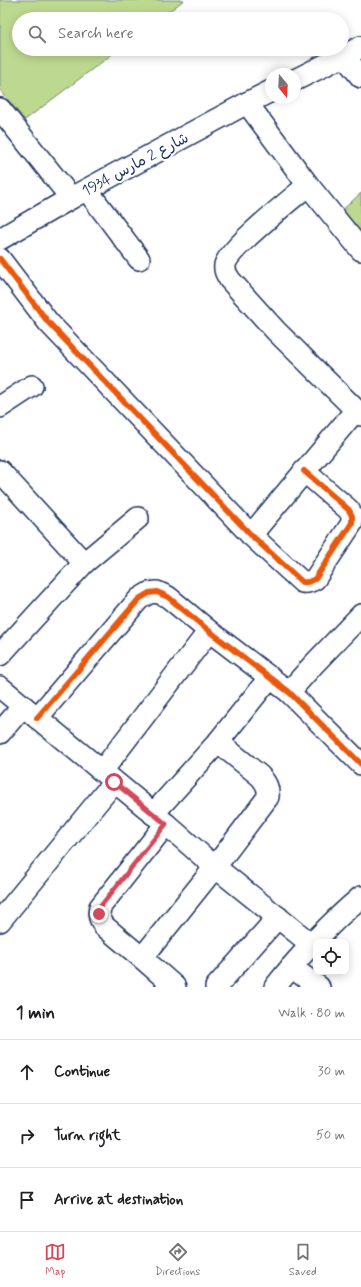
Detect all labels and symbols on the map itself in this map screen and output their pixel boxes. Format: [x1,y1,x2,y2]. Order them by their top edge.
north arrow [265,68,301,104]
street label: شارع 2 مارس 1934 [79,128,192,201]
route start [105,773,123,791]
route end [90,905,108,923]

